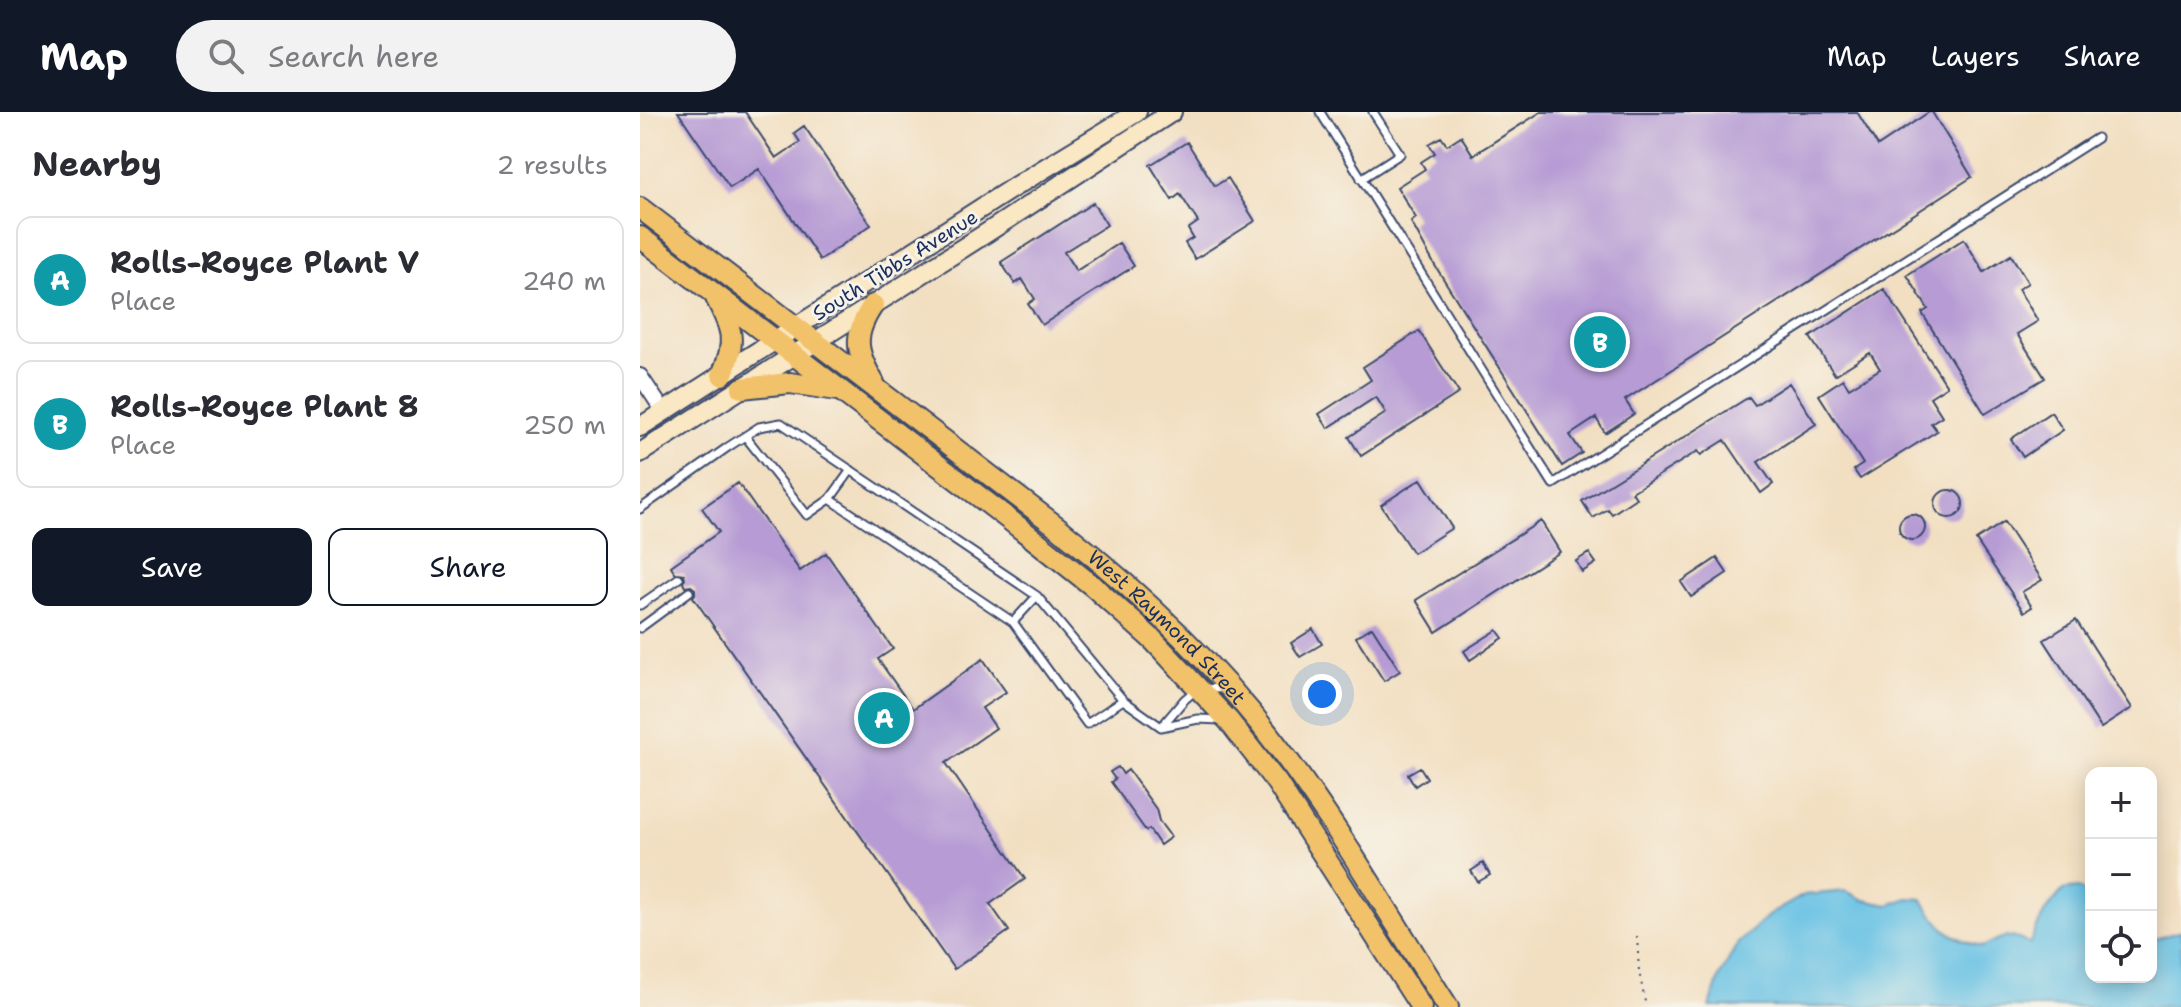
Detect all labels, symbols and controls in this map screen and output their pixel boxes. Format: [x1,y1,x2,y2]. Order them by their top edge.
search box [176,20,736,92]
text: Map [40,31,128,82]
icon: search [204,34,248,78]
text: Search here [268,36,439,77]
text: Map [1827,37,1887,75]
text: Layers [1931,37,2020,75]
text: Share [2064,37,2141,75]
text: Nearby [32,141,162,187]
text: 2 results [496,147,608,182]
street label: South Tibbs Avenue [807,204,983,326]
text: Rolls-Royce Plant V [110,242,419,283]
text: A [50,263,70,298]
text: 240 m [522,263,606,298]
text: Place [110,283,176,318]
pin: B [1574,312,1626,372]
text: Rolls-Royce Plant 8 [110,386,419,427]
text: B [52,407,68,442]
text: 250 m [523,407,606,442]
text: Place [110,427,176,462]
button: Save [32,528,312,606]
button: Share [328,528,608,606]
street label: West Raymond Street [1083,544,1252,710]
your location [1302,674,1342,714]
pin: A [858,688,910,748]
map controls [2085,767,2157,983]
button: + [2085,767,2157,839]
button: − [2085,839,2157,911]
button: locate [2085,911,2157,983]

